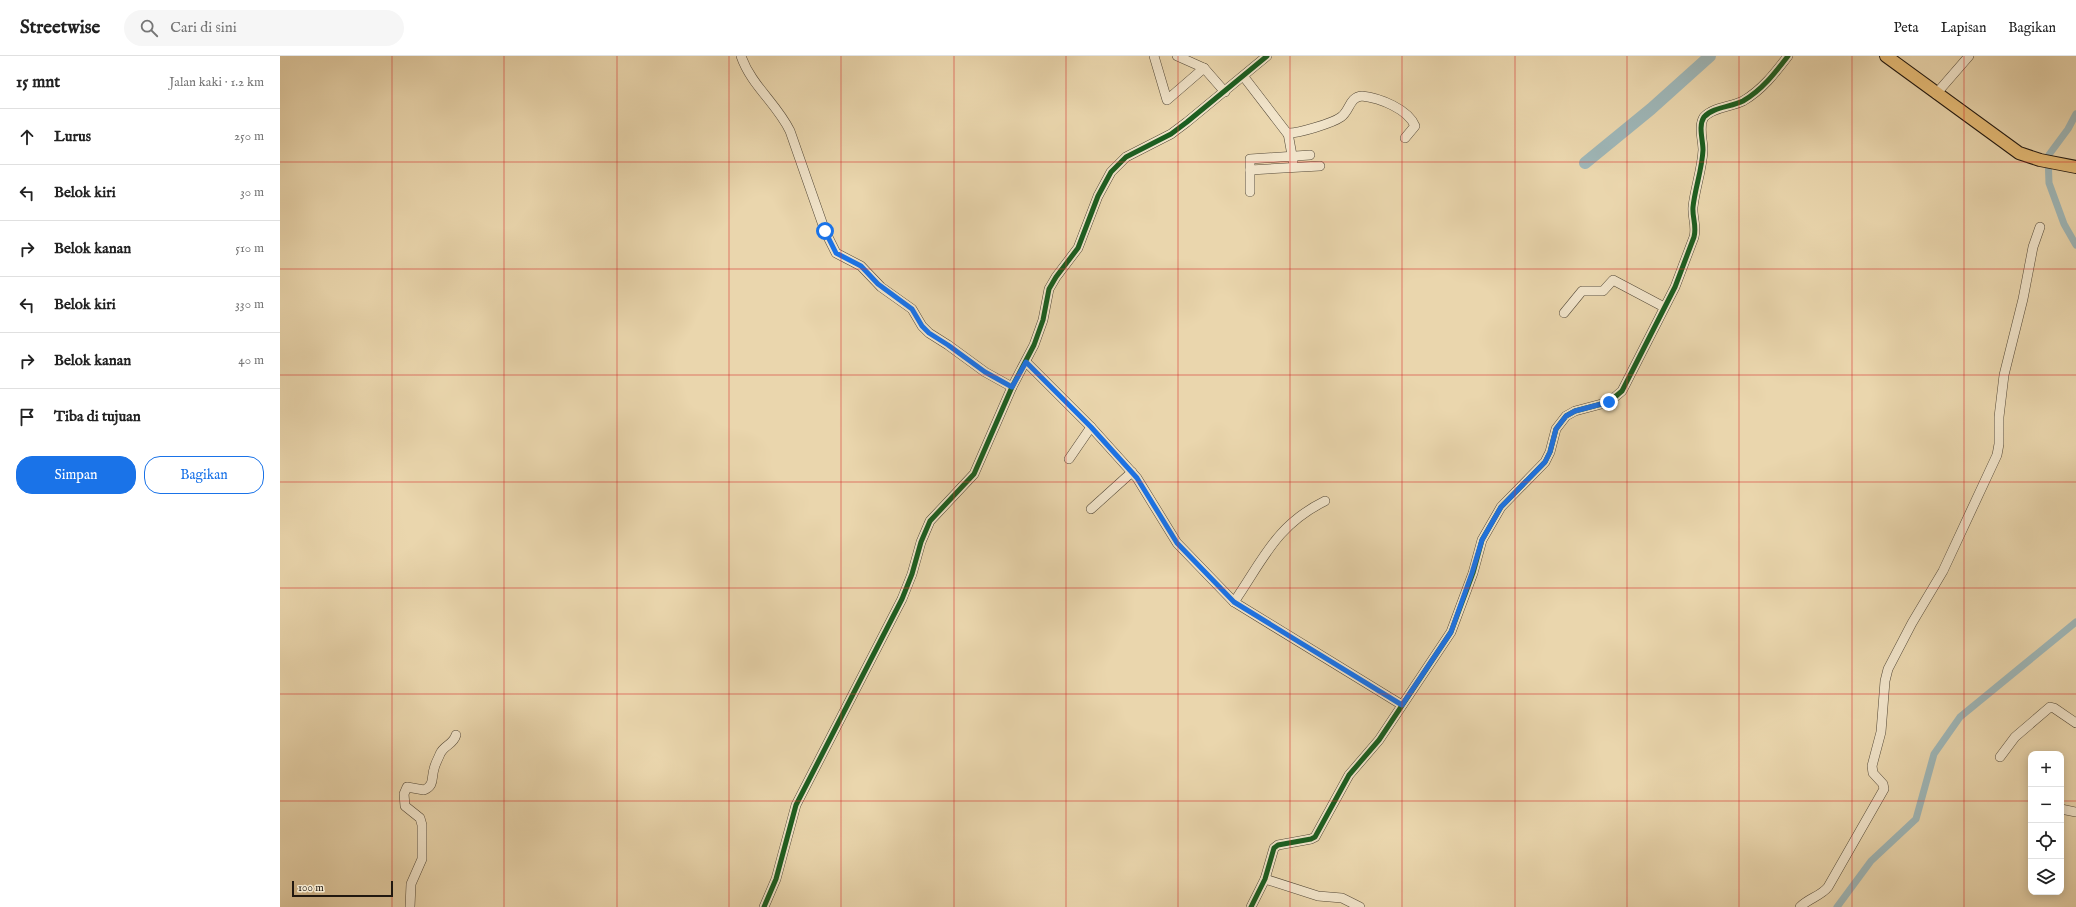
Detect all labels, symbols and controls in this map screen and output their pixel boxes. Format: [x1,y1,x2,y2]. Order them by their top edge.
search box [124,10,404,46]
text: Streetwise [20,16,100,40]
icon: search [138,17,160,39]
text: Cari di sini [170,18,237,37]
text: Peta [1893,19,1919,37]
text: Lapisan [1941,19,1986,37]
text: Bagikan [2008,19,2056,37]
text: 15 mnt [16,72,60,93]
text: Jalan kaki · 1.2 km [169,74,264,91]
icon: ahead [16,126,38,148]
text: Lurus [54,127,91,146]
text: 250 m [234,128,264,145]
icon: left [16,182,38,204]
text: Belok kiri [54,183,116,202]
text: 30 m [240,184,264,201]
route start [816,222,834,240]
icon: right [16,238,38,260]
text: Belok kanan [54,239,131,258]
text: 510 m [235,240,264,257]
icon: left [16,294,38,316]
text: Belok kiri [54,295,116,314]
text: 330 m [235,296,264,313]
icon: right [16,350,38,372]
text: Belok kanan [54,351,131,370]
text: 40 m [238,352,264,369]
route end [1600,393,1618,411]
icon: arrive [16,406,38,428]
text: Tiba di tujuan [54,407,141,426]
button: Simpan [16,456,136,494]
button: Bagikan [144,456,264,494]
map controls [2028,751,2064,895]
button: + [2028,751,2064,787]
button: − [2028,787,2064,823]
button: locate [2028,823,2064,859]
button: layers [2028,859,2064,895]
scale bar [292,879,393,898]
text: 100 m [298,881,324,895]

